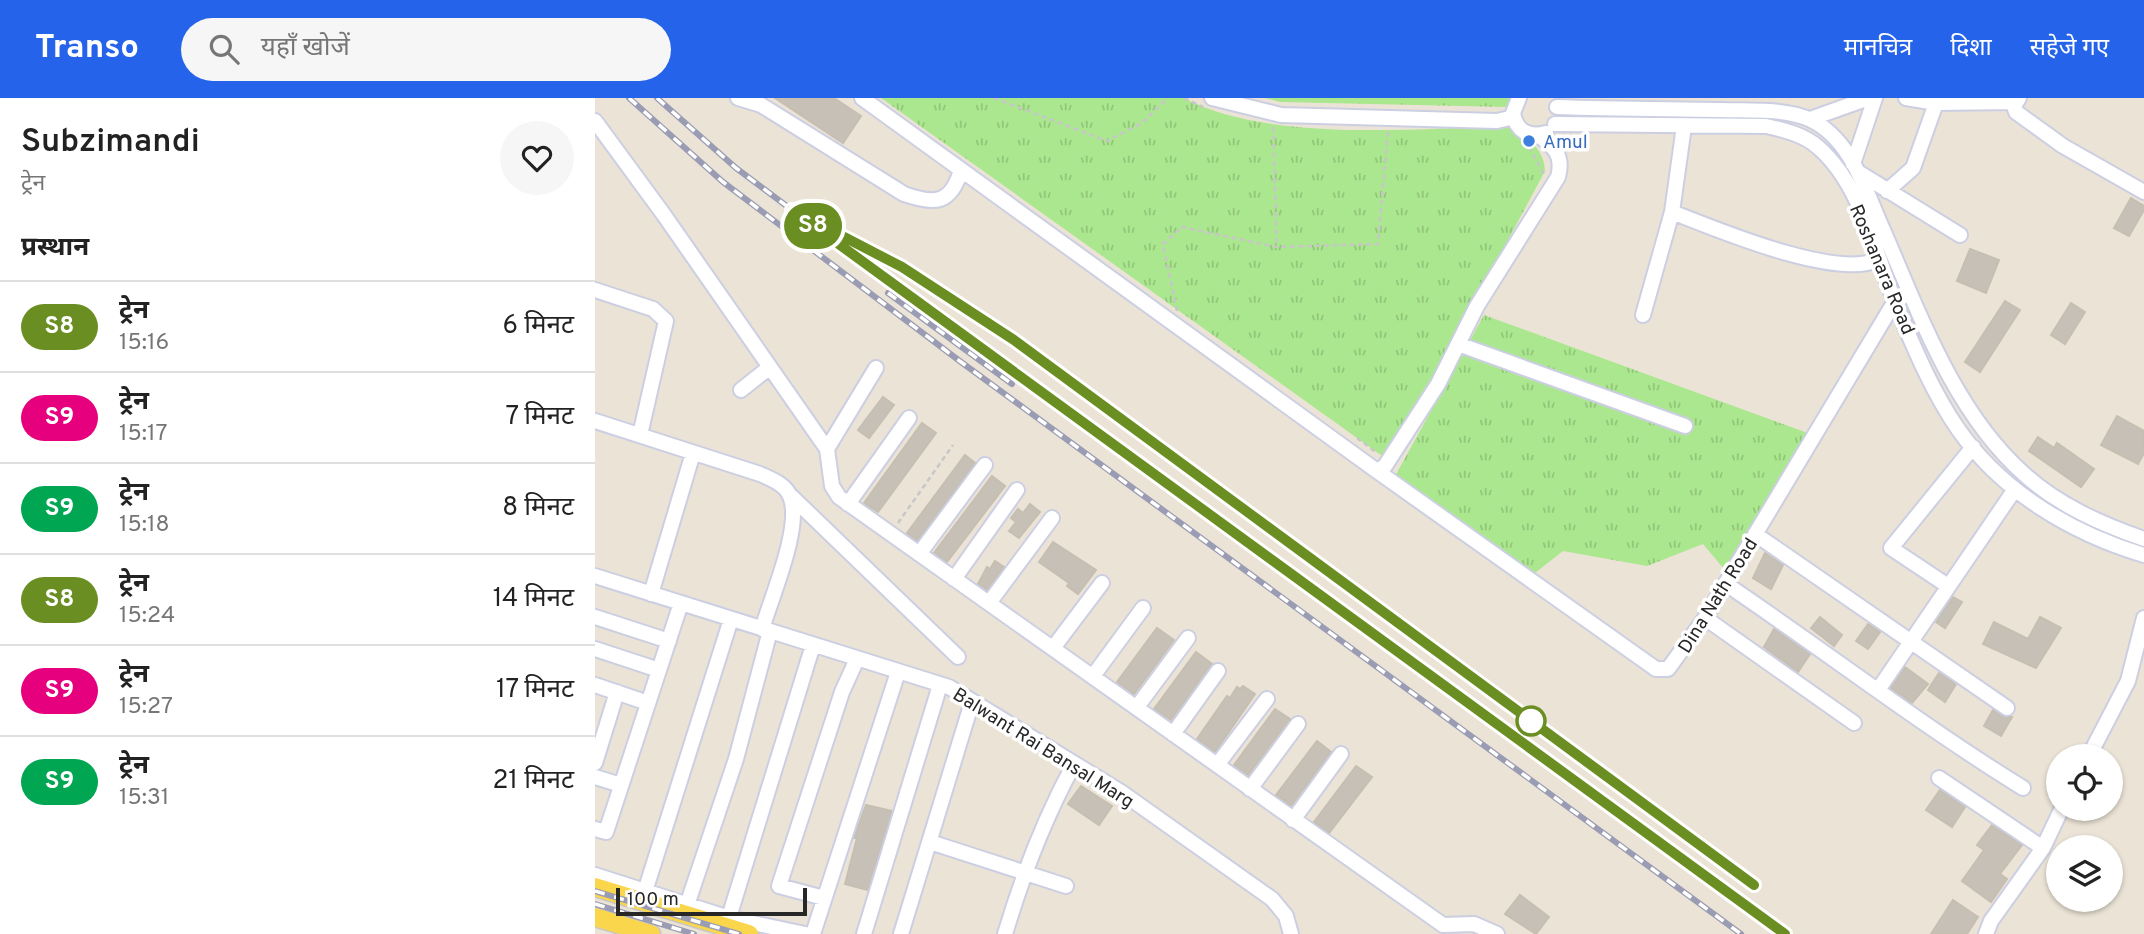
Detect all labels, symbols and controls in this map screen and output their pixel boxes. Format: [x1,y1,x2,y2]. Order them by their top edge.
search box [181,18,671,81]
text: Transo [35,28,139,70]
icon: search [205,30,243,68]
text: यहाँ खोजें [261,32,350,65]
text: मानचित्र [1844,34,1912,64]
text: दिशा [1950,34,1992,64]
text: सहेजे गए [2030,34,2109,64]
button: heart [500,121,574,195]
text: Subzimandi [21,122,200,164]
place label: Amul [1543,131,1588,155]
marker: Amul [1521,133,1537,149]
text: ट्रेन [21,170,45,199]
street label: Roshanara Road [1843,201,1919,338]
line badge: S8 [781,203,844,249]
text: S8 [798,211,828,241]
text: प्रस्थान [21,232,89,265]
text: ट्रेन [119,295,149,328]
text: 6 मिनट [503,310,574,343]
text: S8 [45,312,74,342]
text: 15:16 [119,329,169,358]
text: ट्रेन [119,386,149,419]
text: 7 मिनट [506,401,574,434]
text: S9 [45,403,74,433]
text: 15:17 [119,420,168,449]
text: ट्रेन [119,477,149,510]
text: 8 मिनट [502,492,574,525]
text: S9 [45,494,74,524]
text: 15:18 [119,511,170,540]
street label: Dina Nath Road [1674,534,1764,658]
text: ट्रेन [119,568,149,601]
text: 14 मिनट [493,583,574,616]
text: S8 [45,585,74,615]
text: 15:24 [119,602,175,631]
text: ट्रेन [119,659,149,692]
text: 17 मिनट [496,674,574,707]
text: S9 [45,676,74,706]
street label: Balwant Rai Bansal Marg [948,683,1138,814]
text: 15:27 [119,693,173,722]
unlabelled marker [1516,706,1546,736]
map controls [2046,744,2123,912]
button: locate [2046,744,2123,821]
text: ट्रेन [119,750,149,783]
text: 21 मिनट [492,765,574,798]
text: S9 [45,767,74,797]
text: 15:31 [119,784,169,813]
button: layers [2046,835,2123,912]
scale bar [616,885,807,917]
text: 100 m [627,888,679,912]

